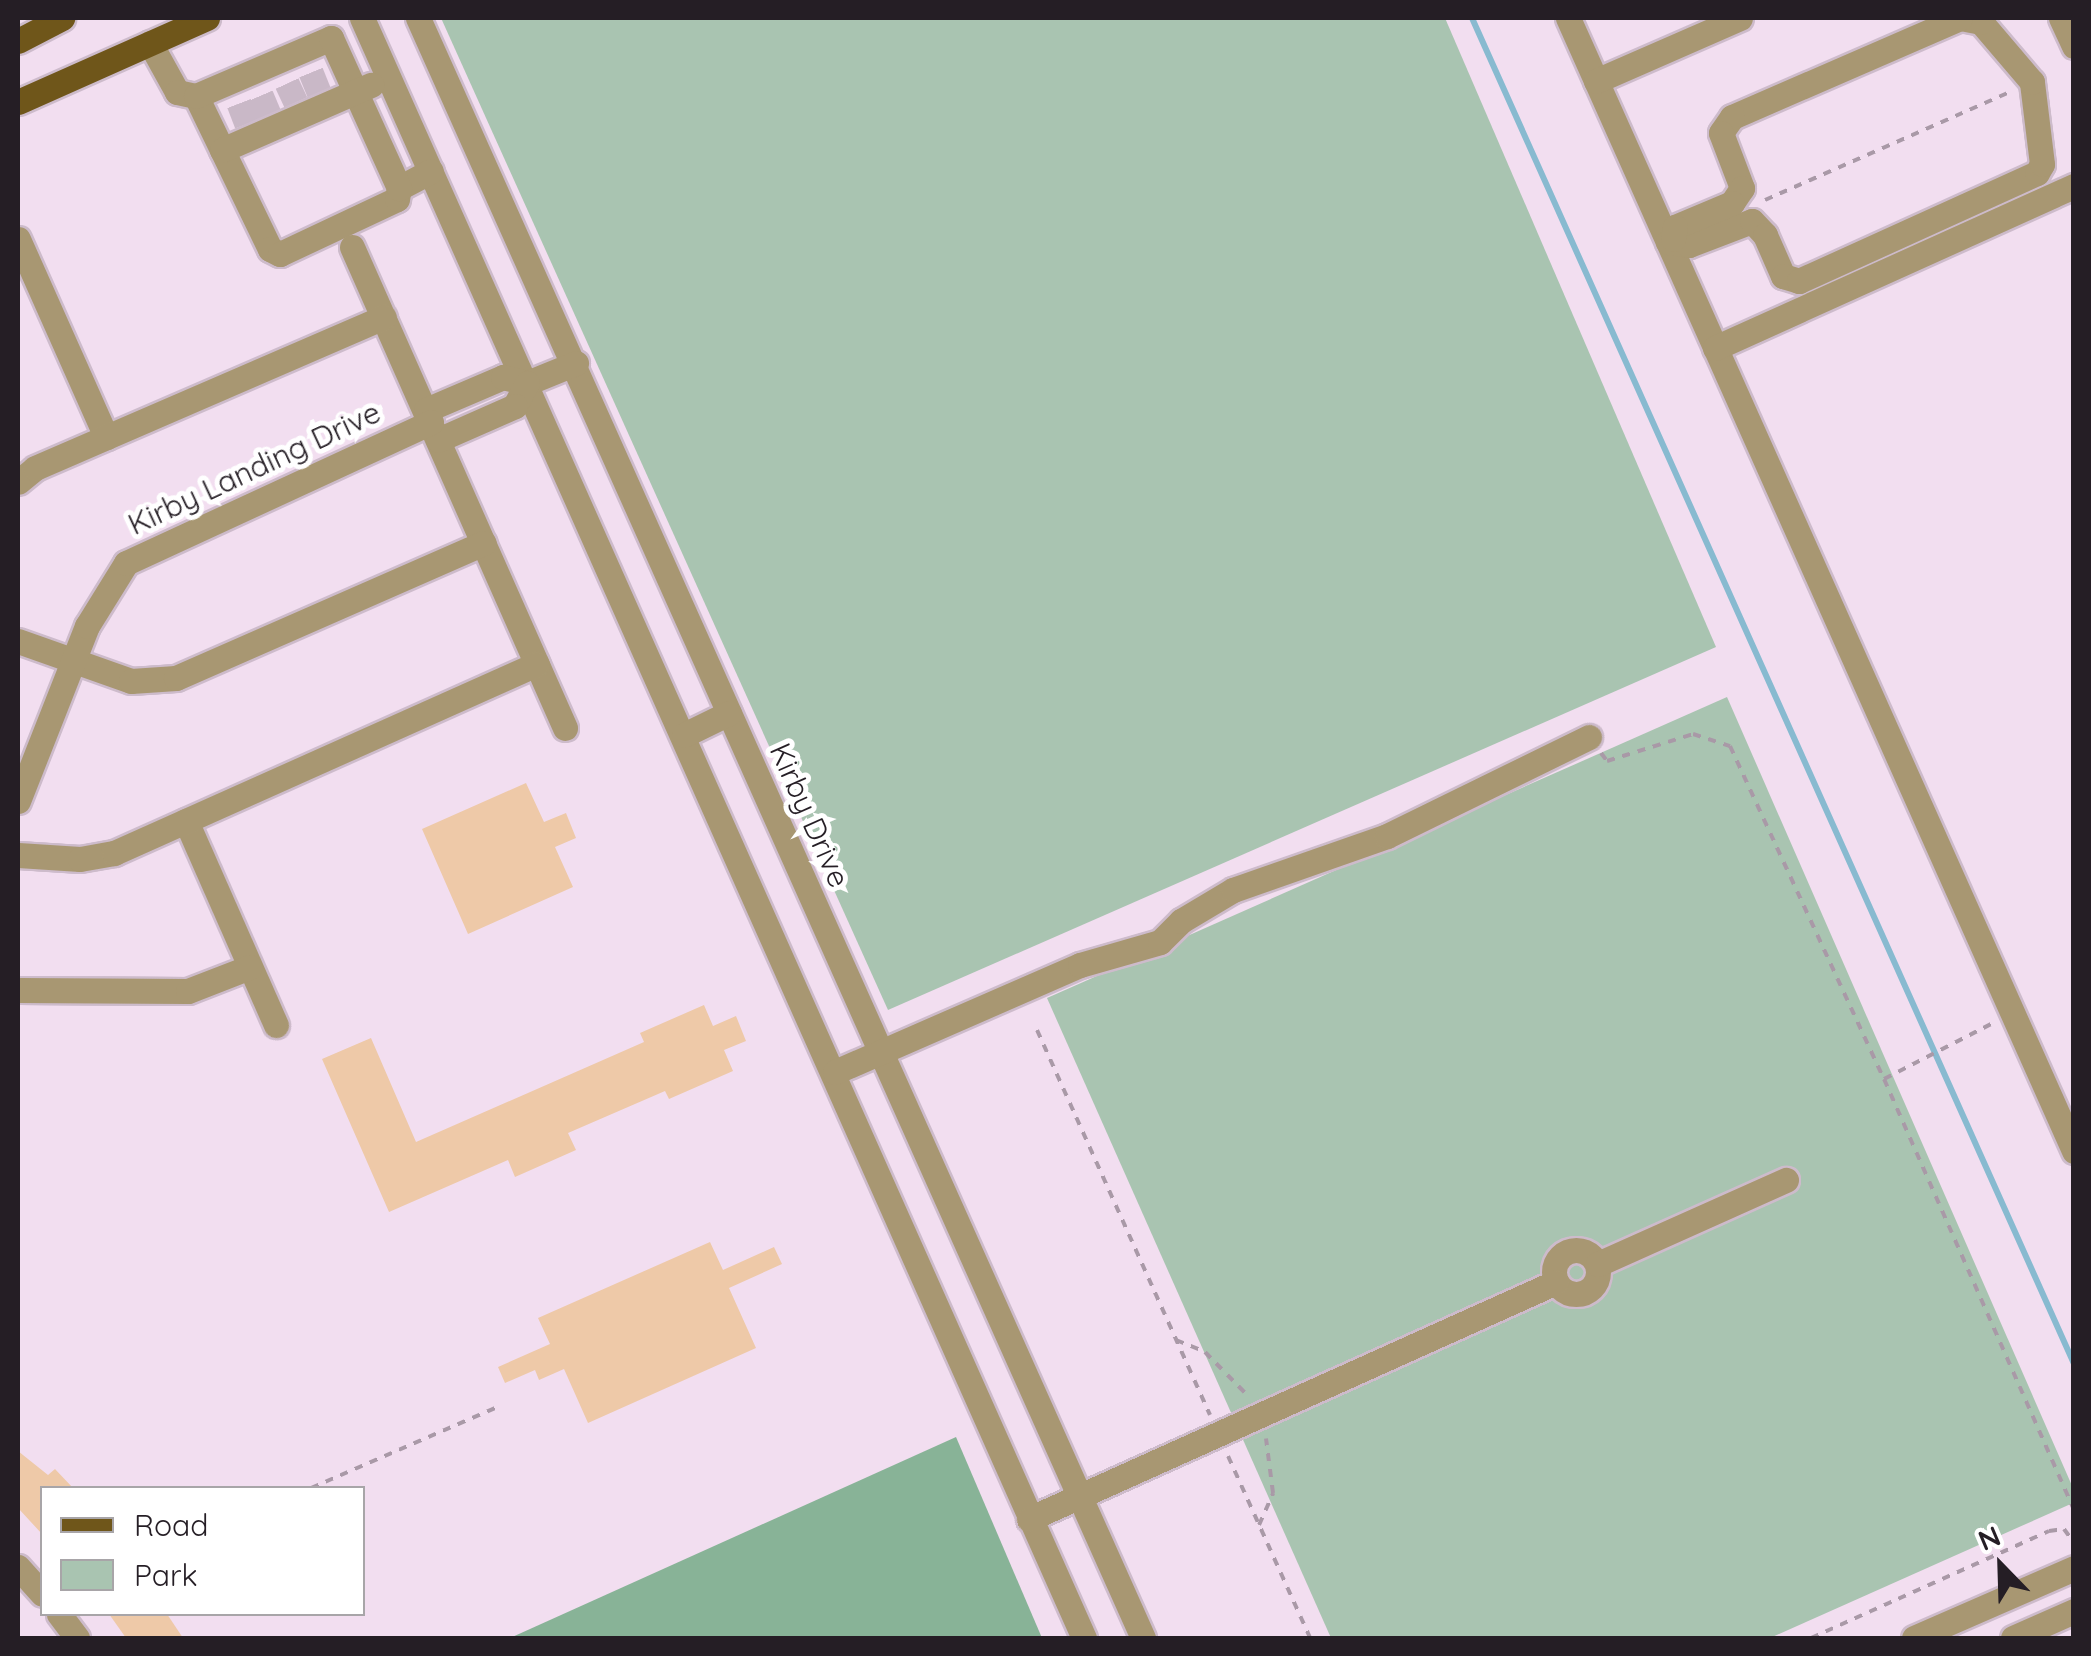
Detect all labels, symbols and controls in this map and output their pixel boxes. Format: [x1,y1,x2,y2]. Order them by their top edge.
street label: Kirby Landing Drive [122,394,386,542]
street label: Kirby Drive [762,737,858,893]
legend [40,1486,365,1616]
text: Road [134,1506,208,1544]
north arrow [1951,1516,2051,1616]
text: N [1973,1518,2005,1558]
text: Park [134,1556,198,1594]

